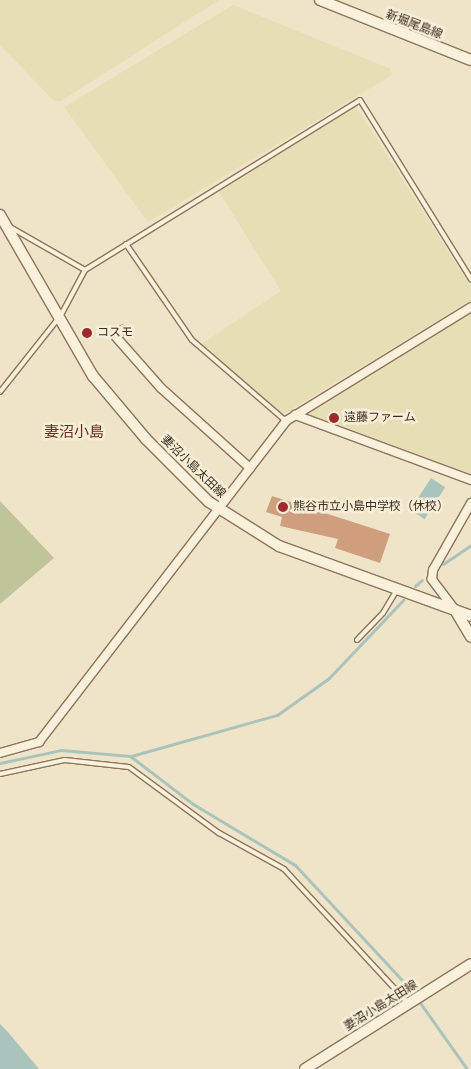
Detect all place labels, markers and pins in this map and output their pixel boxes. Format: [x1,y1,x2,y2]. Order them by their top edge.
place label: コスモ [97,326,133,340]
marker: コスモ [81,327,93,339]
place label: 遠藤ファーム [344,411,416,425]
marker: 遠藤ファーム [328,412,340,424]
place label: 熊谷市立小島中学校（休校） [293,500,449,514]
marker: 熊谷市立小島中学校（休校） [277,501,289,513]

